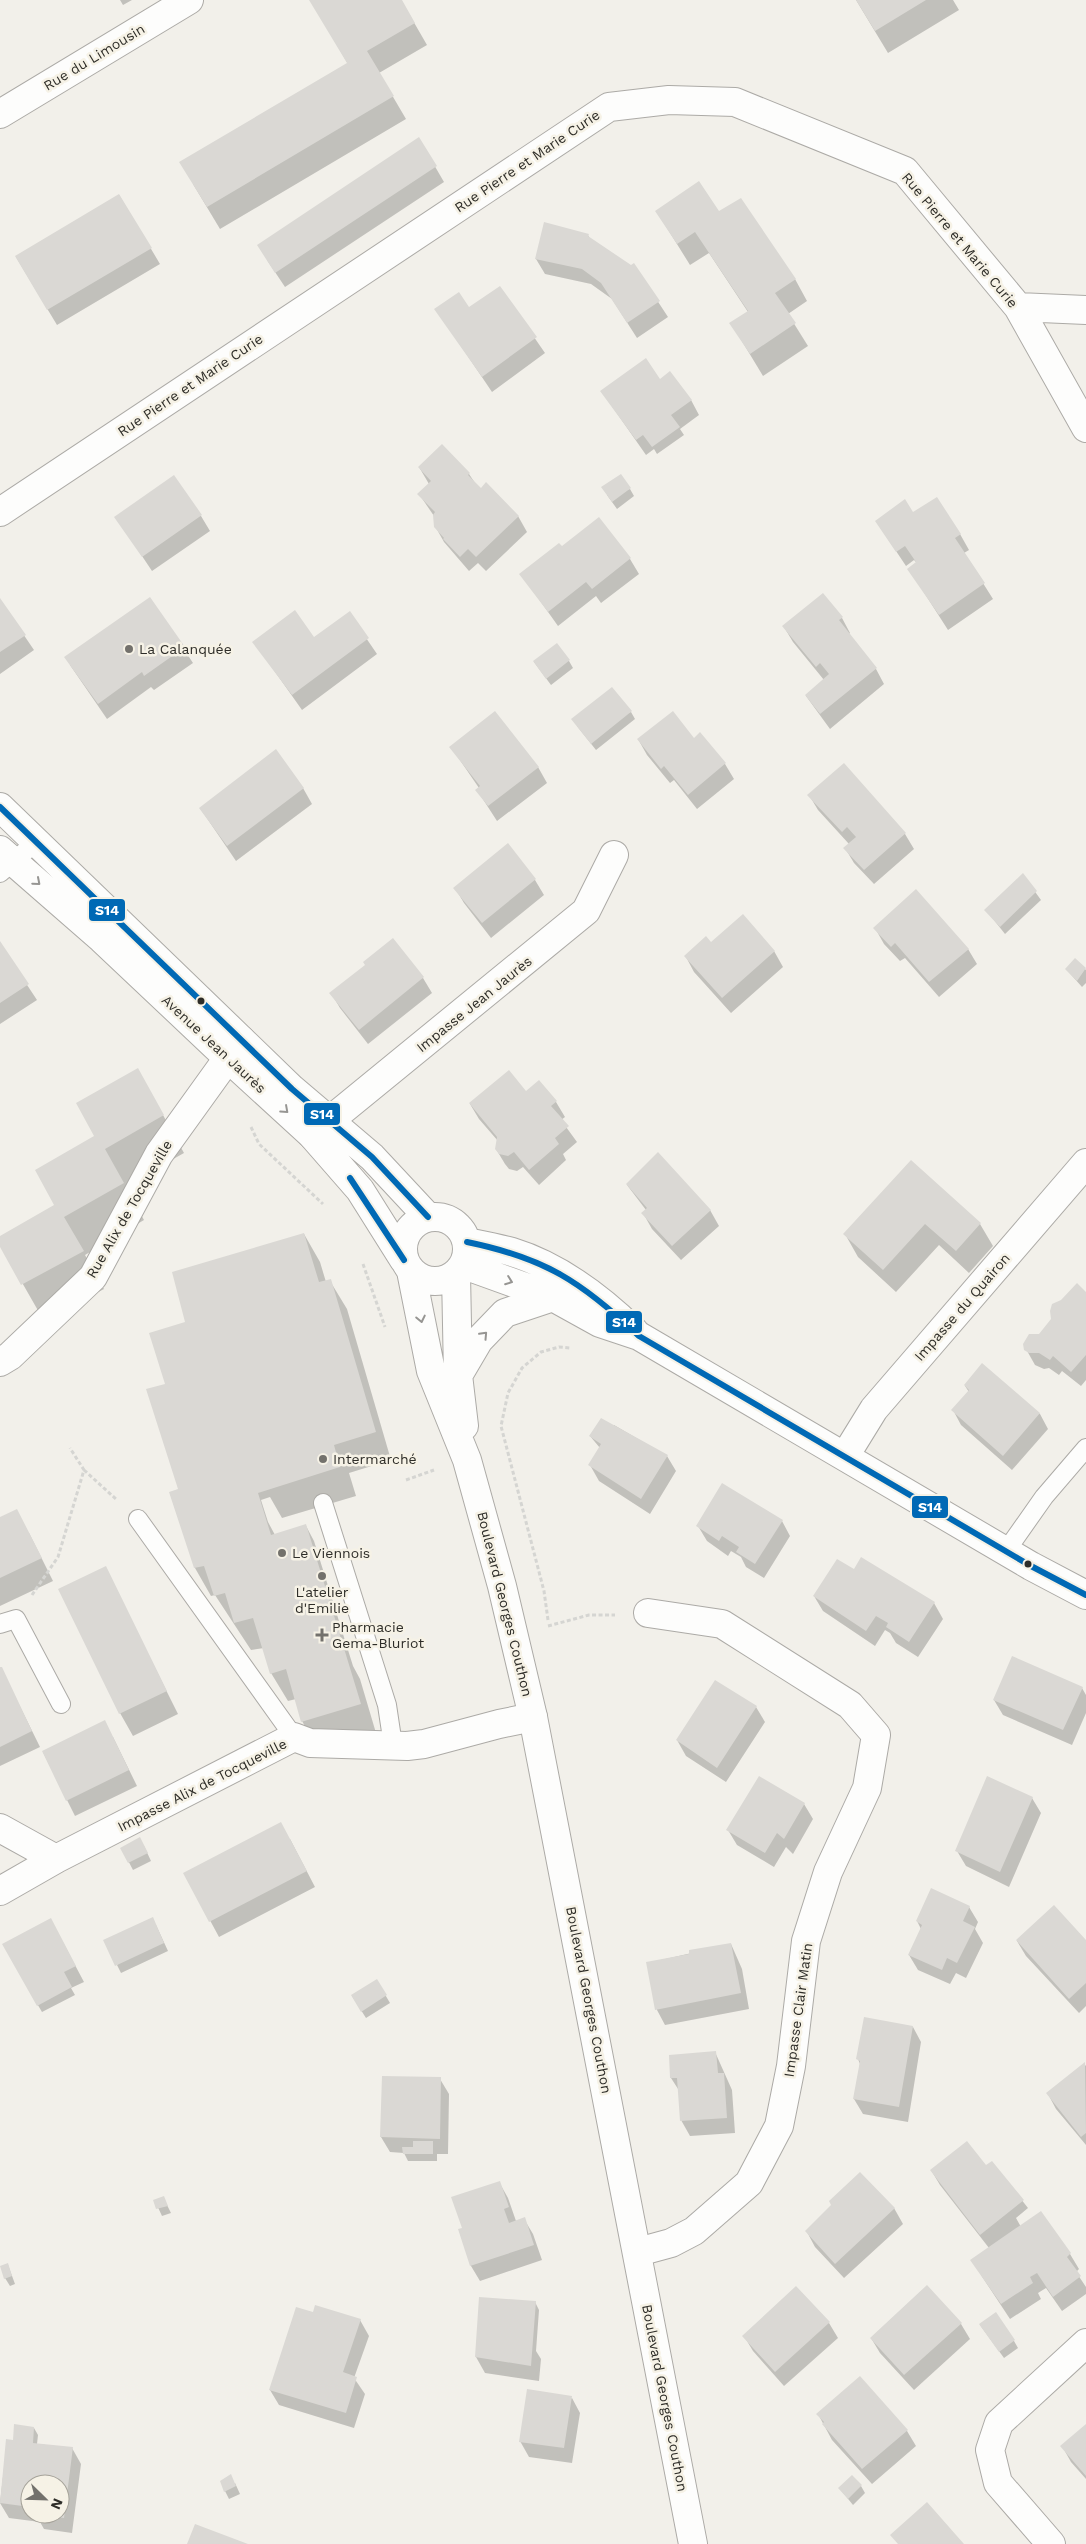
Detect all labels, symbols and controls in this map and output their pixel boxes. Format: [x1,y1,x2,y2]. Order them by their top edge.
street label: Rue du Limousin [41,21,147,93]
street label: Rue Pierre et Marie Curie [451,106,603,216]
street label: Rue Pierre et Marie Curie [899,169,1021,311]
street label: Rue Pierre et Marie Curie [114,330,266,440]
place label: La Calanquée [139,641,232,657]
marker: La Calanquée [123,643,135,655]
one-way arrow [31,876,40,885]
line badge: S14 [88,898,126,922]
text: S14 [95,902,119,918]
street label: Impasse Jean Jaurès [413,953,535,1055]
street label: Avenue Jean Jaurès [159,992,269,1096]
unlabelled marker [196,996,206,1006]
line badge: S14 [303,1102,341,1126]
one-way arrow [280,1104,289,1113]
text: S14 [310,1106,334,1122]
street label: Rue Alix de Tocqueville [83,1137,175,1281]
street label: Impasse du Quairon [911,1250,1013,1364]
one-way arrow [505,1275,513,1285]
line badge: S14 [605,1310,643,1334]
one-way arrow [415,1314,426,1323]
text: S14 [612,1314,636,1330]
one-way arrow [478,1331,487,1340]
place label: Intermarché [333,1451,417,1467]
marker: Intermarché [317,1453,329,1465]
line badge: S14 [911,1495,949,1519]
text: S14 [918,1499,942,1515]
street label: Boulevard Georges Couthon [474,1510,536,1698]
place label: Le Viennois [292,1545,370,1561]
marker: Le Viennois [276,1547,288,1559]
unlabelled marker [1023,1559,1033,1569]
marker: L'atelier d'Emilie [316,1570,328,1582]
place label: L'atelier d'Emilie [295,1584,349,1616]
place label: Pharmacie Gema-Bluriot [332,1619,424,1651]
marker: Pharmacie Gema-Bluriot [316,1629,328,1641]
street label: Impasse Alix de Tocqueville [115,1735,289,1835]
street label: Boulevard Georges Couthon [563,1905,615,2095]
street label: Impasse Clair Matin [781,1942,815,2078]
street label: Boulevard Georges Couthon [639,2303,691,2493]
north arrow [20,2474,70,2524]
text: N [48,2496,66,2512]

